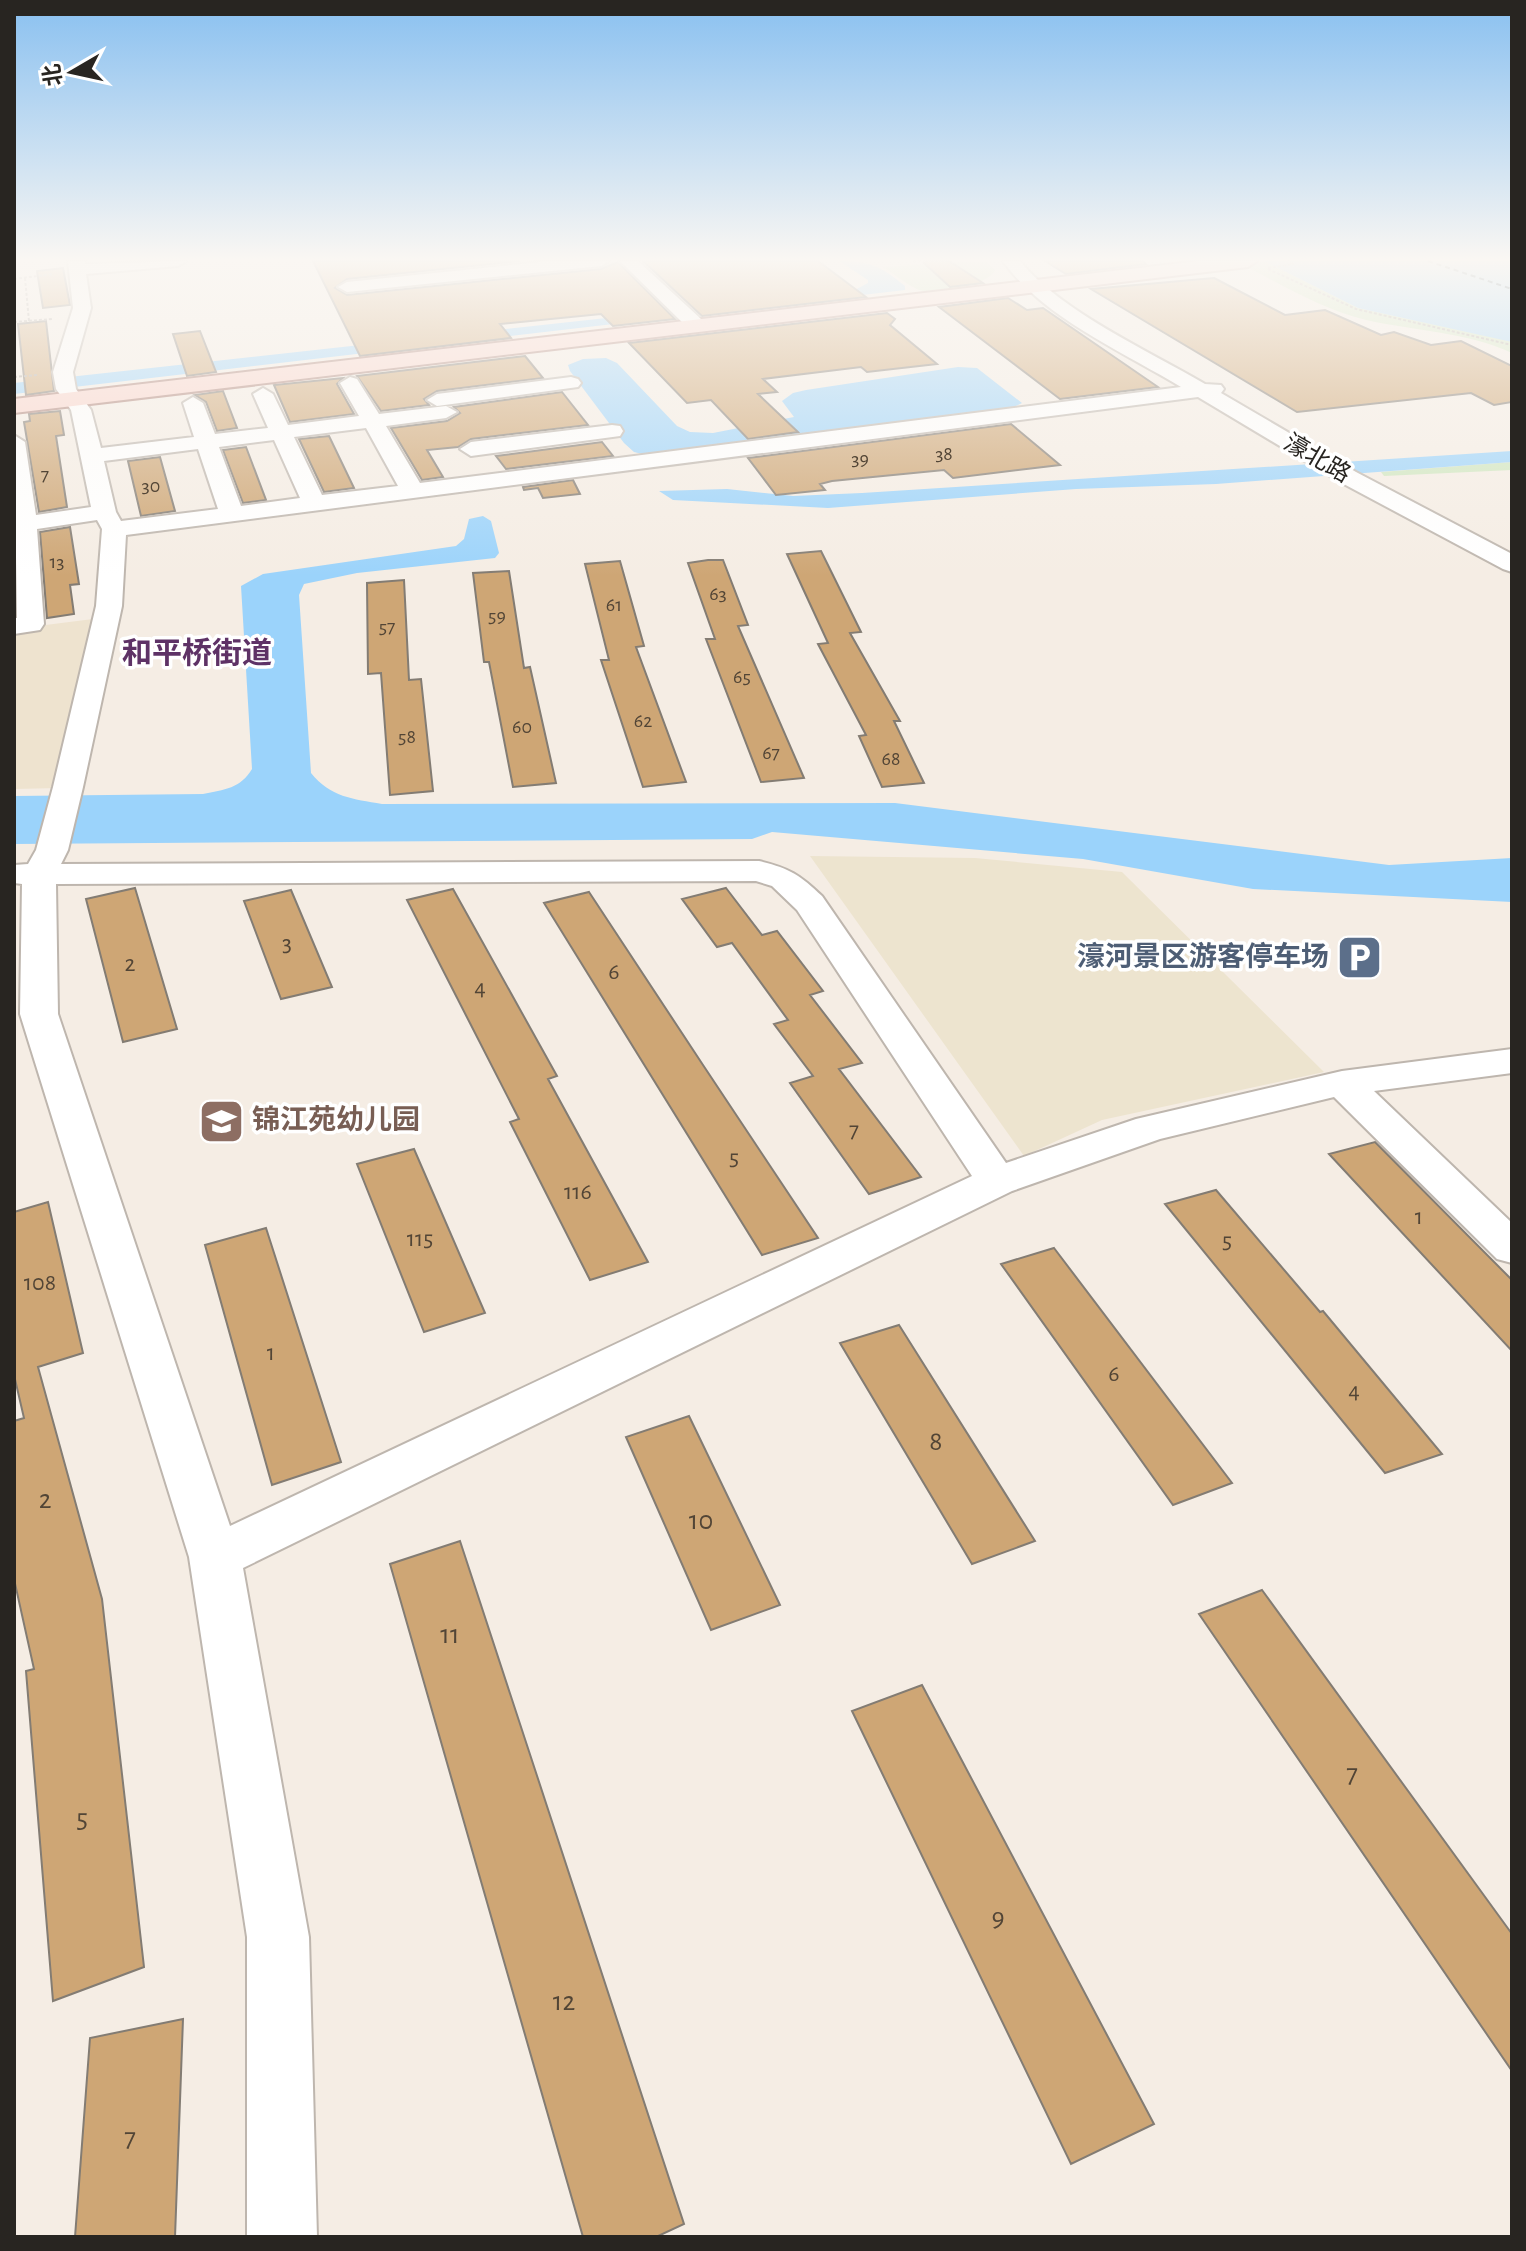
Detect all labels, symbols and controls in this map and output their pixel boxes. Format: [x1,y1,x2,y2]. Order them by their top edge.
north arrow [32,32,112,112]
text: 北 [40,62,66,88]
street label: 濠北路 [1280,429,1355,487]
house number: 38 [935,444,953,464]
house number: 39 [851,449,869,469]
house number: 7 [41,465,49,485]
house number: 30 [142,476,160,496]
house number: 13 [49,552,65,572]
house number: 63 [709,584,727,604]
house number: 61 [606,595,622,615]
house number: 59 [488,606,506,626]
house number: 57 [379,617,395,637]
district label: 和平桥街道 [122,637,272,669]
house number: 65 [733,667,751,687]
house number: 62 [634,711,652,731]
house number: 60 [512,717,532,737]
house number: 58 [398,727,416,747]
house number: 67 [762,743,780,763]
house number: 68 [882,749,900,769]
house number: 3 [282,932,292,956]
parking icon: 濠河景区游客停车场 [1336,934,1384,982]
place label: 濠河景区游客停车场 [1077,941,1329,972]
house number: 2 [125,952,136,976]
house number: 6 [608,960,620,984]
house number: 4 [474,976,486,1000]
school or university icon: 锦江苑幼儿园 [197,1097,245,1145]
place label: 锦江苑幼儿园 [252,1104,420,1135]
house number: 7 [849,1118,859,1142]
house number: 5 [729,1146,739,1170]
house number: 116 [564,1180,592,1204]
house number: 1 [1415,1205,1423,1229]
house number: 115 [407,1227,433,1251]
house number: 5 [1222,1229,1232,1253]
house number: 108 [24,1271,56,1295]
house number: 1 [267,1341,275,1365]
house number: 6 [1108,1362,1120,1386]
house number: 4 [1348,1379,1360,1403]
house number: 8 [929,1428,943,1456]
house number: 2 [39,1486,51,1514]
house number: 10 [689,1507,713,1535]
house number: 11 [440,1621,460,1649]
house number: 7 [1346,1760,1358,1788]
house number: 5 [76,1805,88,1833]
house number: 9 [991,1904,1005,1932]
house number: 12 [553,1988,575,2016]
house number: 7 [124,2124,136,2152]

